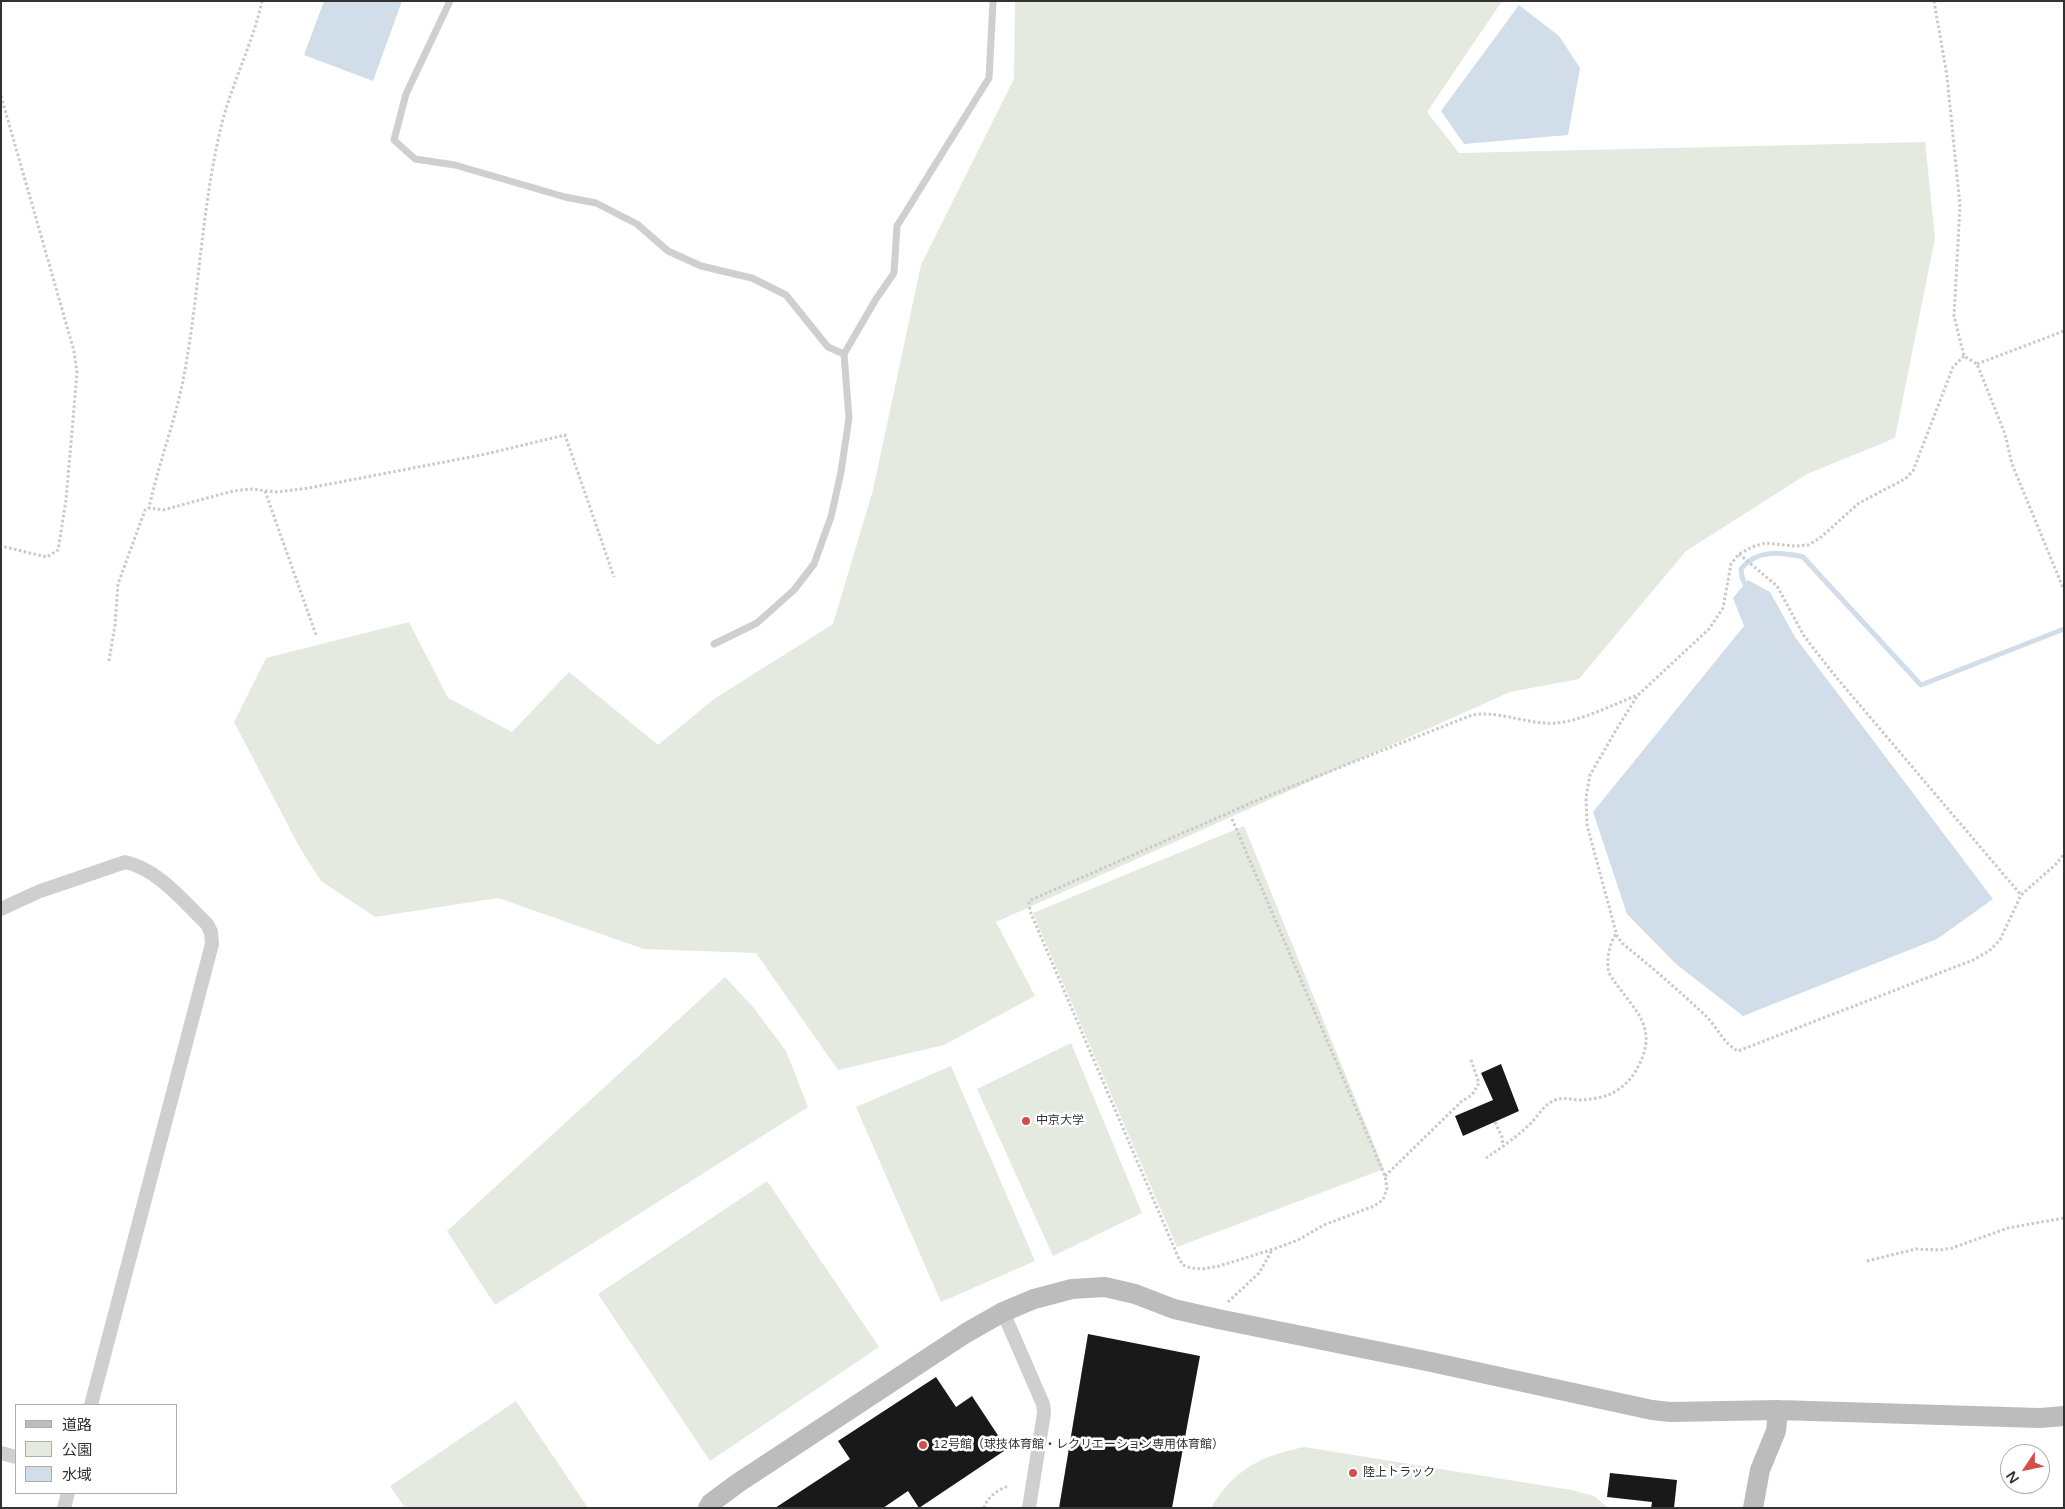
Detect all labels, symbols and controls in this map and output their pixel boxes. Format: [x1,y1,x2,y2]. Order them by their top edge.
place label: 中京大学 [1036,1114,1084,1128]
marker: 中京大学 [1020,1115,1032,1127]
legend [15,1404,178,1494]
text: 道路 [62,1416,92,1434]
place label: 12号館（球技体育館・レクリエーション専用体育館） [933,1438,1224,1452]
marker: 12号館（球技体育館・レクリエーション専用体育館） [917,1439,929,1451]
text: 公園 [62,1441,92,1459]
north arrow [2000,1444,2050,1494]
text: 水域 [62,1466,92,1484]
place label: 陸上トラック [1363,1466,1435,1480]
marker: 陸上トラック [1347,1467,1359,1479]
text: N [2003,1468,2023,1487]

